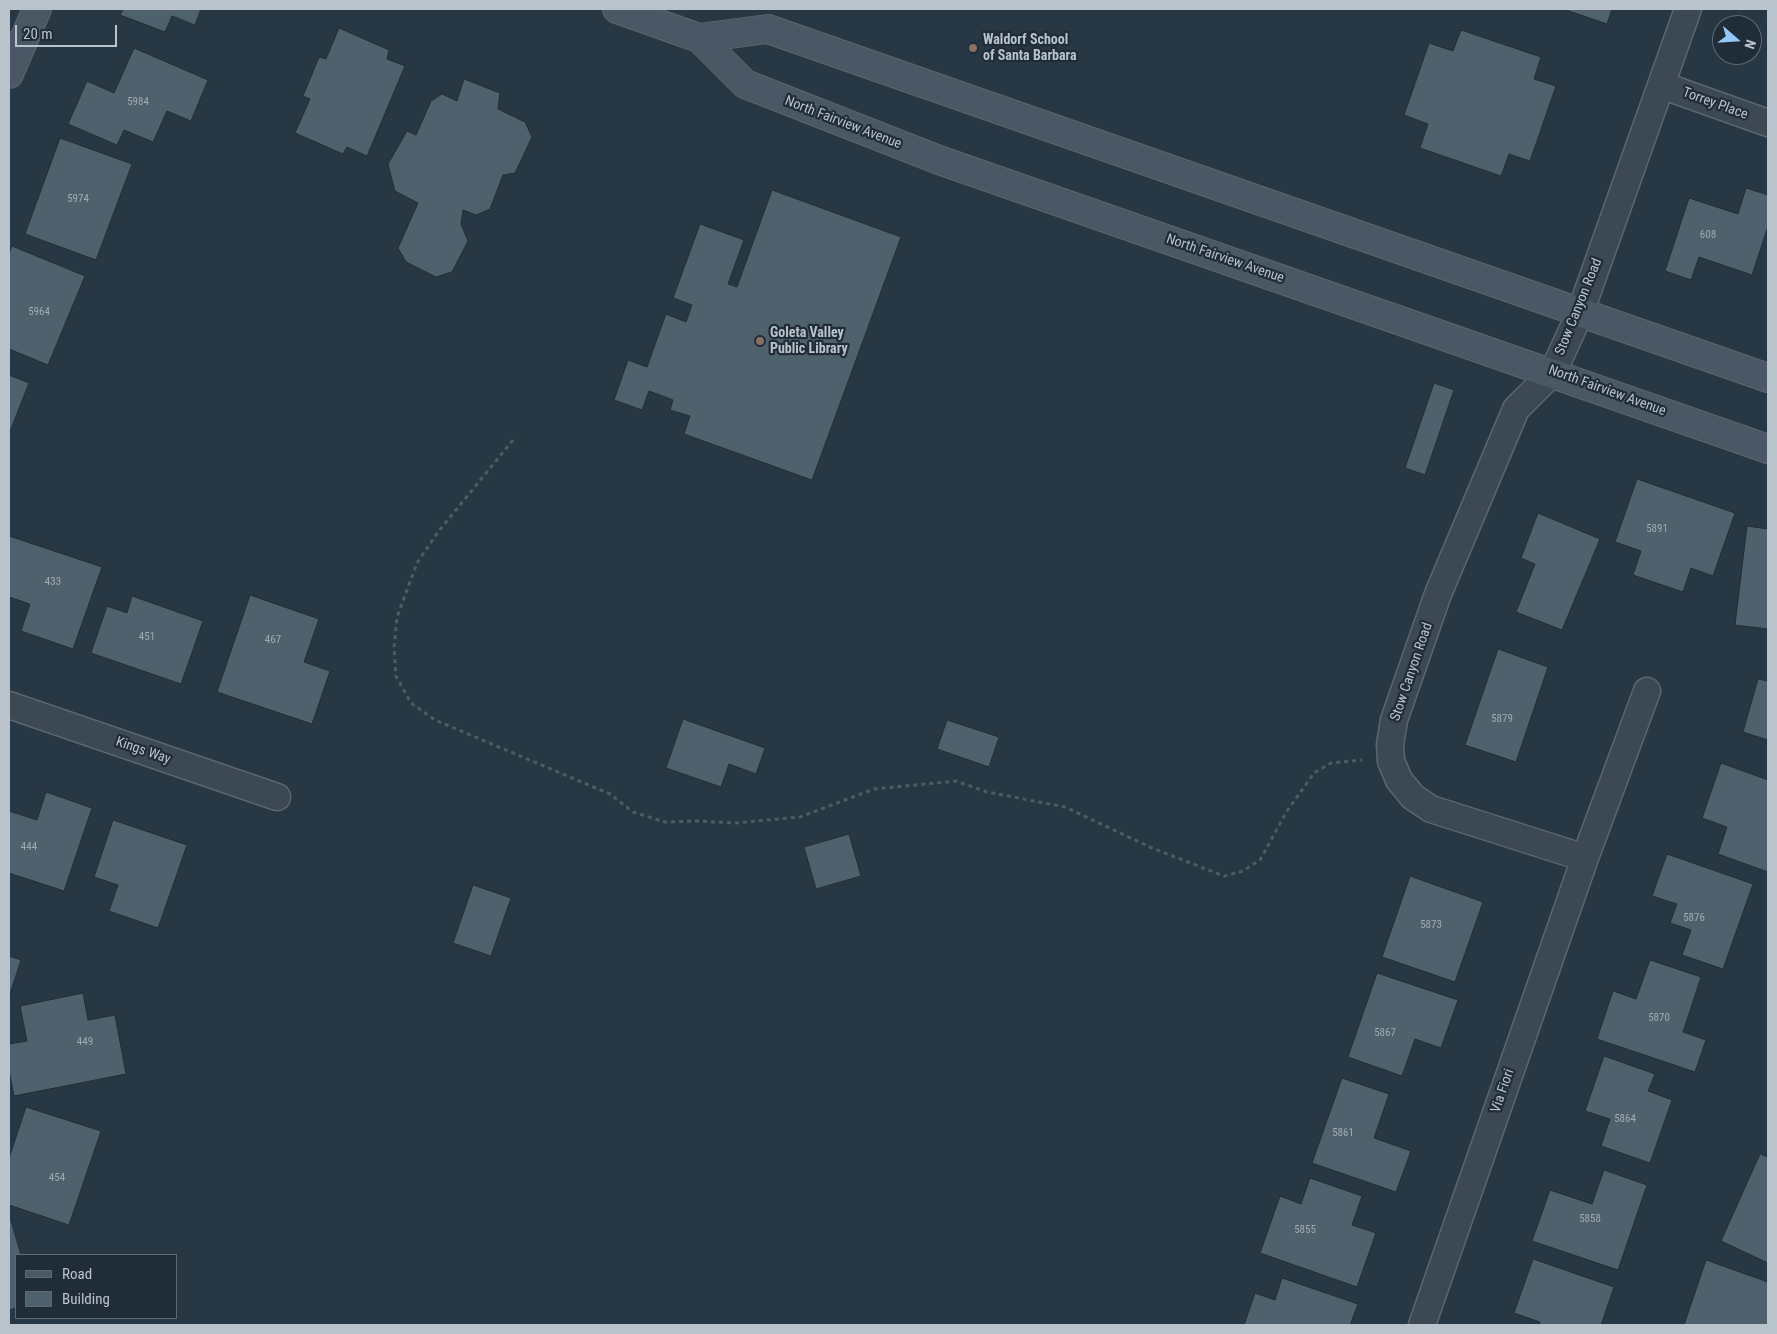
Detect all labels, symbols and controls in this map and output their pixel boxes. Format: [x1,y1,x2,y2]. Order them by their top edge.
scale bar [18,15,120,47]
north arrow [1712,15,1762,65]
text: 20 m [23,25,53,43]
place label: Waldorf School of Santa Barbara [983,32,1077,64]
text: N [1741,38,1759,51]
marker: Waldorf School of Santa Barbara [967,42,979,54]
street label: Torrey Place [1680,84,1750,124]
street label: North Fairview Avenue [782,93,904,153]
house number: 5984 [127,95,149,109]
house number: 5974 [67,192,89,206]
house number: 608 [1700,228,1716,242]
street label: North Fairview Avenue [1164,231,1286,287]
street label: Stow Canyon Road [1552,256,1606,358]
house number: 5964 [28,305,50,319]
place label: Goleta Valley Public Library [770,325,848,358]
marker: Goleta Valley Public Library [754,335,766,347]
street label: North Fairview Avenue [1546,362,1668,420]
house number: 5891 [1646,522,1668,536]
house number: 433 [45,575,61,589]
street label: Stow Canyon Road [1387,621,1437,723]
house number: 451 [139,630,155,644]
house number: 467 [265,633,281,647]
house number: 5879 [1491,712,1513,726]
street label: Kings Way [113,734,173,768]
house number: 444 [21,840,37,854]
house number: 5876 [1683,911,1705,925]
house number: 5873 [1420,918,1442,932]
house number: 5870 [1648,1011,1670,1025]
house number: 5867 [1374,1026,1396,1040]
house number: 449 [77,1035,93,1049]
street label: Via Fiori [1488,1067,1518,1115]
house number: 5864 [1614,1112,1636,1126]
house number: 5861 [1332,1126,1354,1140]
house number: 454 [49,1171,65,1185]
house number: 5858 [1579,1212,1601,1226]
house number: 5855 [1294,1223,1316,1237]
legend [15,1254,178,1319]
text: Road [62,1265,92,1283]
text: Building [62,1290,110,1308]

